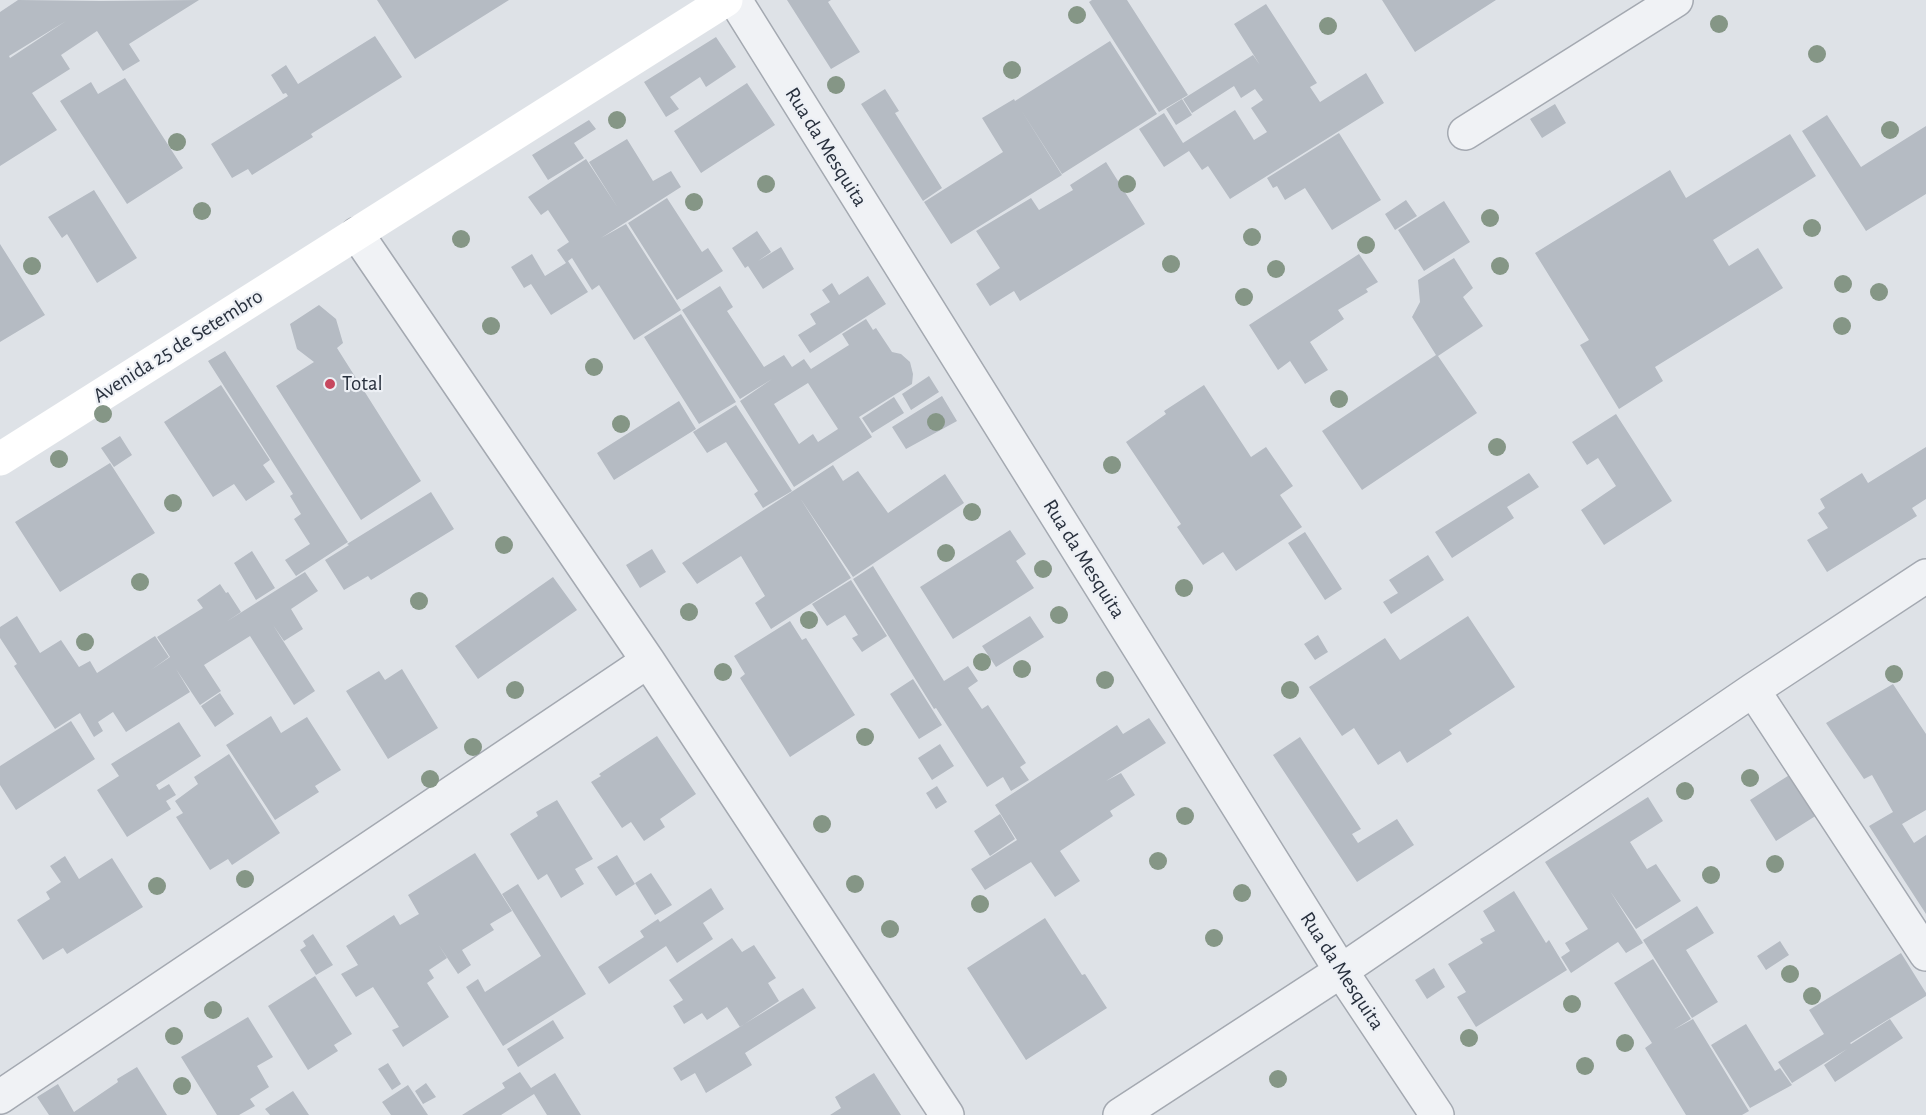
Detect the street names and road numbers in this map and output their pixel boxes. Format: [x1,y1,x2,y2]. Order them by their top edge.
street label: Rua da Mesquita [779,83,873,211]
street label: Avenida 25 de Setembro [88,284,268,408]
street label: Rua da Mesquita [1037,495,1131,623]
street label: Rua da Mesquita [1294,907,1390,1035]

